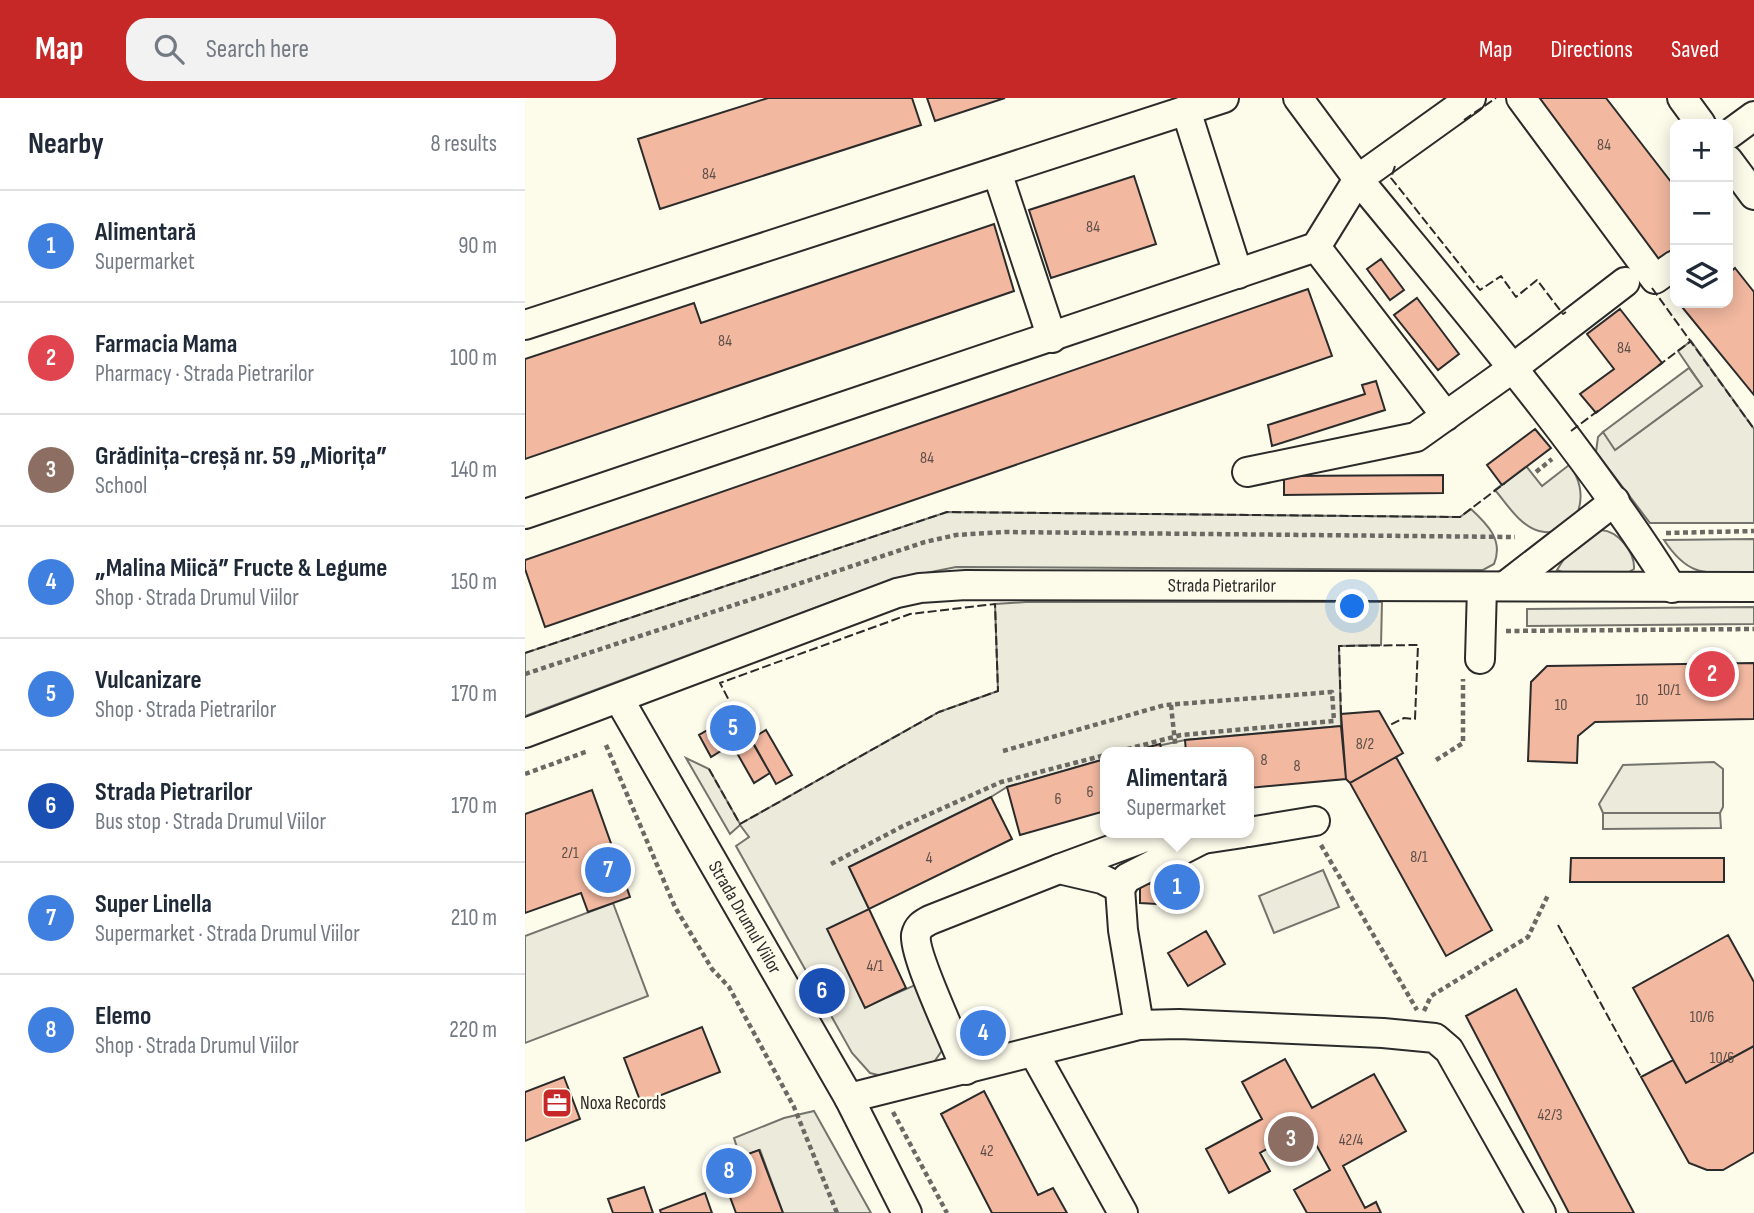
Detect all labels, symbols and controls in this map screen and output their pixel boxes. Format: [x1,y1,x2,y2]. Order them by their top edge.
search box [126,18,616,81]
text: Map [35,29,84,69]
icon: search [150,30,188,68]
text: Search here [206,34,309,65]
text: Map [1479,35,1512,64]
text: Directions [1550,35,1633,64]
text: Saved [1671,35,1719,64]
map controls [1670,119,1733,308]
button: + [1670,119,1733,182]
text: Nearby [28,126,104,162]
text: 8 results [431,130,497,158]
house number: 84 [1597,136,1611,155]
house number: 84 [702,165,716,184]
button: − [1670,182,1733,245]
text: Alimentară [95,217,196,248]
house number: 84 [1086,218,1100,237]
text: 1 [46,232,56,260]
text: 90 m [458,232,497,260]
button: layers [1670,245,1733,308]
text: Supermarket [95,248,195,276]
text: Farmacia Mama [95,329,237,360]
house number: 84 [718,332,732,351]
house number: 84 [1617,339,1631,358]
text: 2 [46,344,56,372]
text: 100 m [450,344,497,372]
text: Pharmacy · Strada Pietrarilor [95,360,314,388]
text: Grădinița-creșă nr. 59 „Miorița” [95,441,387,472]
house number: 84 [920,449,934,468]
text: 3 [46,456,56,484]
text: 140 m [451,456,497,484]
text: School [95,472,147,500]
text: „Malina Miică” Fructe & Legume [95,553,387,584]
text: 4 [46,568,56,596]
text: 150 m [451,568,497,596]
street label: Strada Pietrarilor [1168,574,1276,597]
text: Shop · Strada Drumul Viilor [95,584,299,612]
your location [1335,589,1369,623]
pin: 2 [1689,648,1735,700]
text: Vulcanizare [95,665,202,696]
text: 5 [46,680,56,708]
text: 170 m [451,680,497,708]
house number: 10/1 [1658,681,1681,700]
house number: 10 [1636,691,1648,710]
text: Shop · Strada Pietrarilor [95,696,276,724]
house number: 10 [1555,696,1567,715]
pin: 5 [710,702,756,754]
house number: 8/2 [1356,735,1374,754]
popup [1100,747,1254,838]
house number: 8 [1260,751,1268,770]
house number: 8 [1293,757,1301,776]
text: Alimentară [1126,763,1228,794]
text: Strada Pietrarilor [95,777,253,808]
house number: 6 [1086,783,1094,802]
house number: 6 [1054,790,1062,809]
text: 6 [46,792,56,820]
text: 170 m [451,792,497,820]
text: Supermarket [1126,794,1226,822]
text: Bus stop · Strada Drumul Viilor [95,808,326,836]
house number: 2/1 [561,844,579,863]
pin: 7 [585,844,631,896]
house number: 8/1 [1410,848,1428,867]
house number: 4 [926,849,933,868]
street label: Strada Drumul Viilor [703,857,787,978]
pin: 1 [1154,861,1200,913]
text: Super Linella [95,889,212,920]
text: 7 [46,904,56,932]
text: 210 m [451,904,497,932]
text: Supermarket · Strada Drumul Viilor [95,920,360,948]
house number: 4/1 [867,957,884,976]
pin: 6 [799,965,845,1017]
text: Elemo [95,1001,151,1032]
pin: 4 [960,1007,1006,1059]
house number: 10/6 [1690,1008,1714,1027]
text: 8 [46,1016,56,1044]
text: 220 m [449,1016,497,1044]
text: Shop · Strada Drumul Viilor [95,1032,299,1060]
house number: 10/6 [1710,1049,1734,1068]
office icon: Noxa Records [540,1086,574,1120]
place label: Noxa Records [580,1092,666,1115]
house number: 42/3 [1537,1106,1563,1125]
pin: 3 [1268,1113,1314,1165]
house number: 42/4 [1339,1131,1364,1150]
house number: 42 [980,1142,994,1161]
pin: 8 [706,1145,752,1197]

